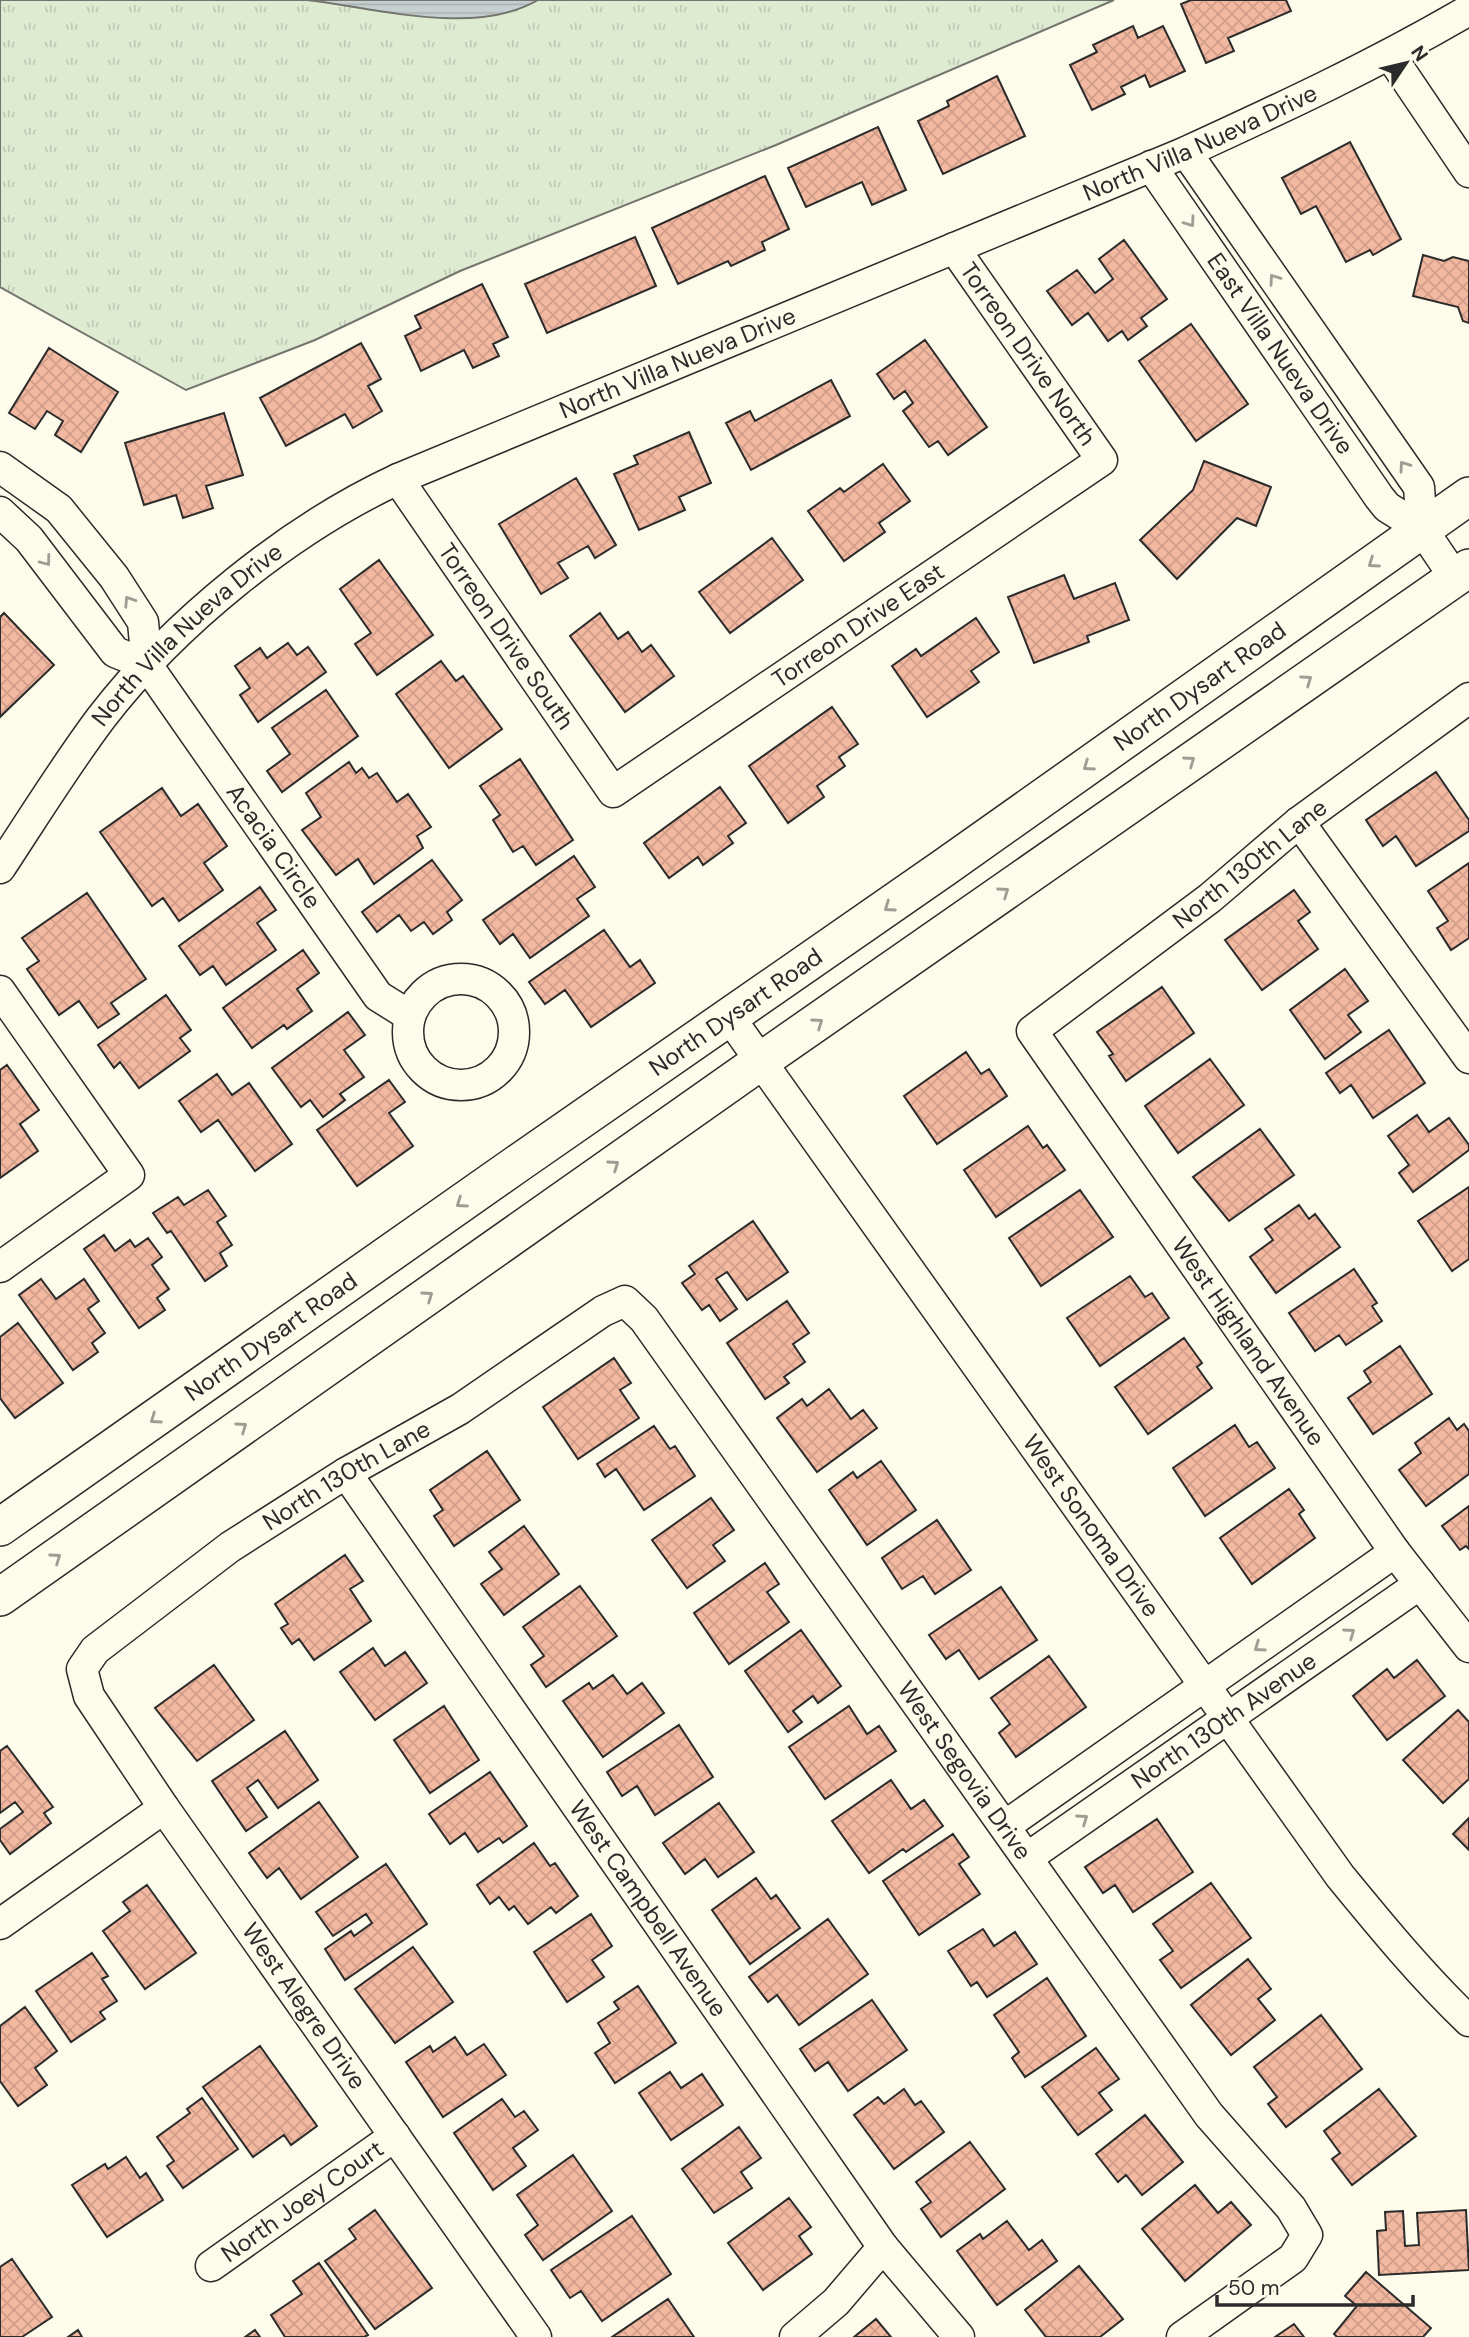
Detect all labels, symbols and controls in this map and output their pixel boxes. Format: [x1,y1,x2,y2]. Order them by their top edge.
north arrow [1371,28,1441,98]
text: N [1405,41,1434,66]
street label: North Villa Nueva Drive [1078,77,1322,208]
one-way arrow [1182,215,1195,228]
street label: East Villa Nueva Drive [1201,247,1361,460]
street label: Torreon Drive North [953,256,1103,451]
one-way arrow [1270,274,1282,287]
street label: North Villa Nueva Drive [554,300,800,425]
one-way arrow [1400,461,1412,474]
street label: North Villa Nueva Drive [84,536,288,732]
street label: Torreon Drive South [432,537,581,735]
one-way arrow [38,553,51,566]
one-way arrow [1368,555,1381,567]
street label: Torreon Drive East [766,556,950,695]
one-way arrow [125,596,138,609]
street label: North Dysart Road [1107,614,1292,758]
one-way arrow [1299,676,1312,688]
one-way arrow [1182,757,1195,769]
one-way arrow [1083,758,1096,770]
street label: Acacia Circle [220,778,328,915]
street label: North 130th Lane [1166,792,1333,935]
one-way arrow [996,888,1009,900]
one-way arrow [884,899,897,911]
street label: North Dysart Road [643,941,828,1083]
one-way arrow [810,1019,823,1031]
one-way arrow [606,1161,619,1173]
one-way arrow [456,1195,469,1207]
street label: West Highland Avenue [1165,1231,1332,1452]
street label: North Dysart Road [178,1265,363,1408]
one-way arrow [420,1292,433,1304]
one-way arrow [150,1411,163,1423]
street label: North 130th Lane [257,1413,436,1537]
one-way arrow [234,1423,247,1435]
street label: West Sonoma Drive [1016,1428,1167,1623]
one-way arrow [48,1554,61,1566]
one-way arrow [1342,1629,1355,1641]
one-way arrow [1254,1639,1267,1651]
street label: North 130th Avenue [1125,1645,1322,1796]
street label: West Segovia Drive [891,1675,1039,1866]
street label: West Campbell Avenue [563,1794,735,2023]
one-way arrow [1075,1815,1088,1827]
street label: West Alegre Drive [235,1916,373,2095]
street label: North Joey Court [215,2133,390,2269]
scale bar [1217,2264,1413,2308]
text: 50 m [1228,2274,1279,2302]

